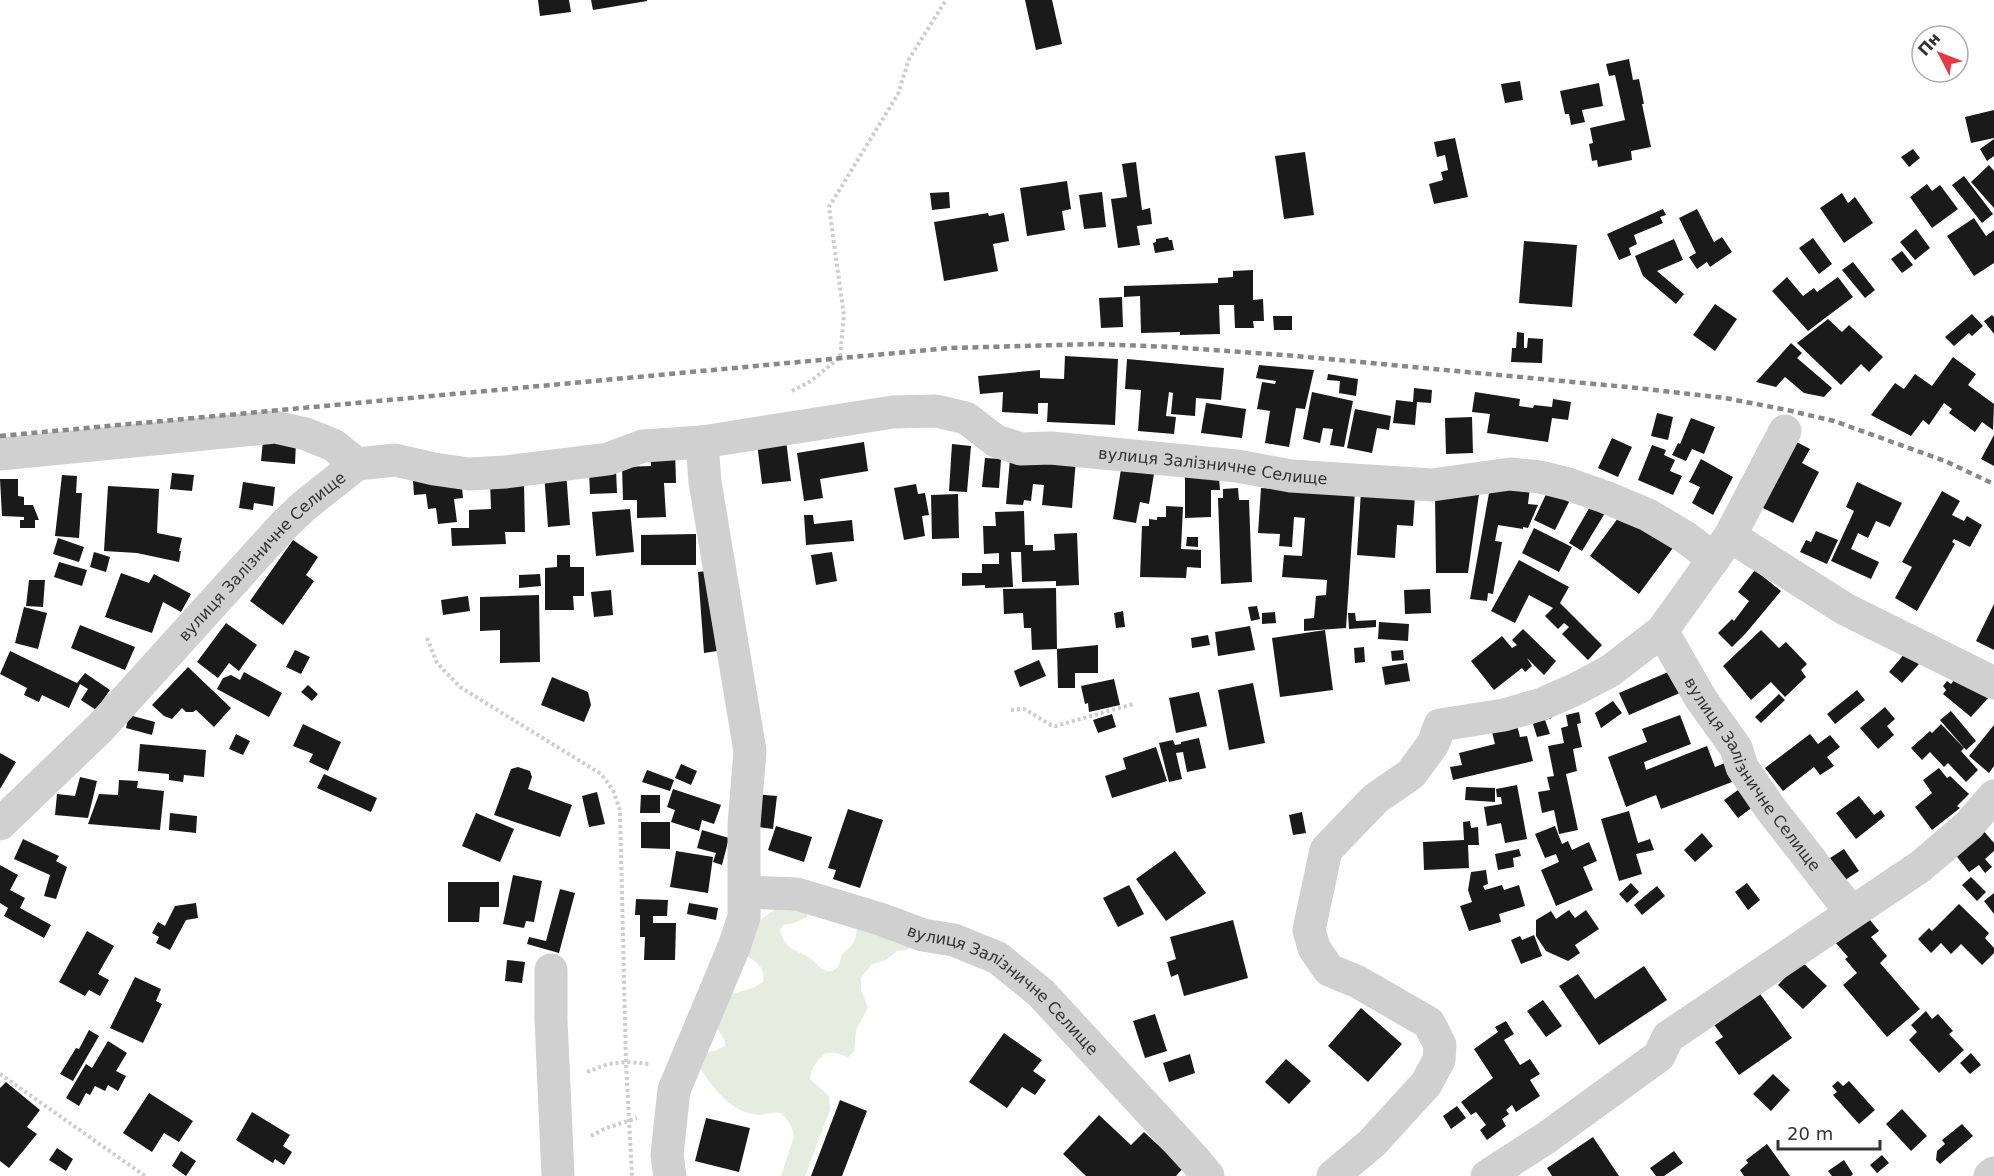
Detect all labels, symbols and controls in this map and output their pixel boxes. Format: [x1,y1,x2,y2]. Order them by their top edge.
north arrow [1910,24,1970,84]
text: Пн [1914,29,1944,60]
street label: вулиця Залізничне Селище [1098,443,1328,488]
street label: вулиця Залізничне Селище [174,467,349,645]
street label: вулиця Залізничне Селище [1681,674,1825,875]
street label: вулиця Залізничне Селище [905,921,1102,1059]
scale bar [1778,1113,1880,1151]
text: 20 m [1787,1123,1833,1144]

